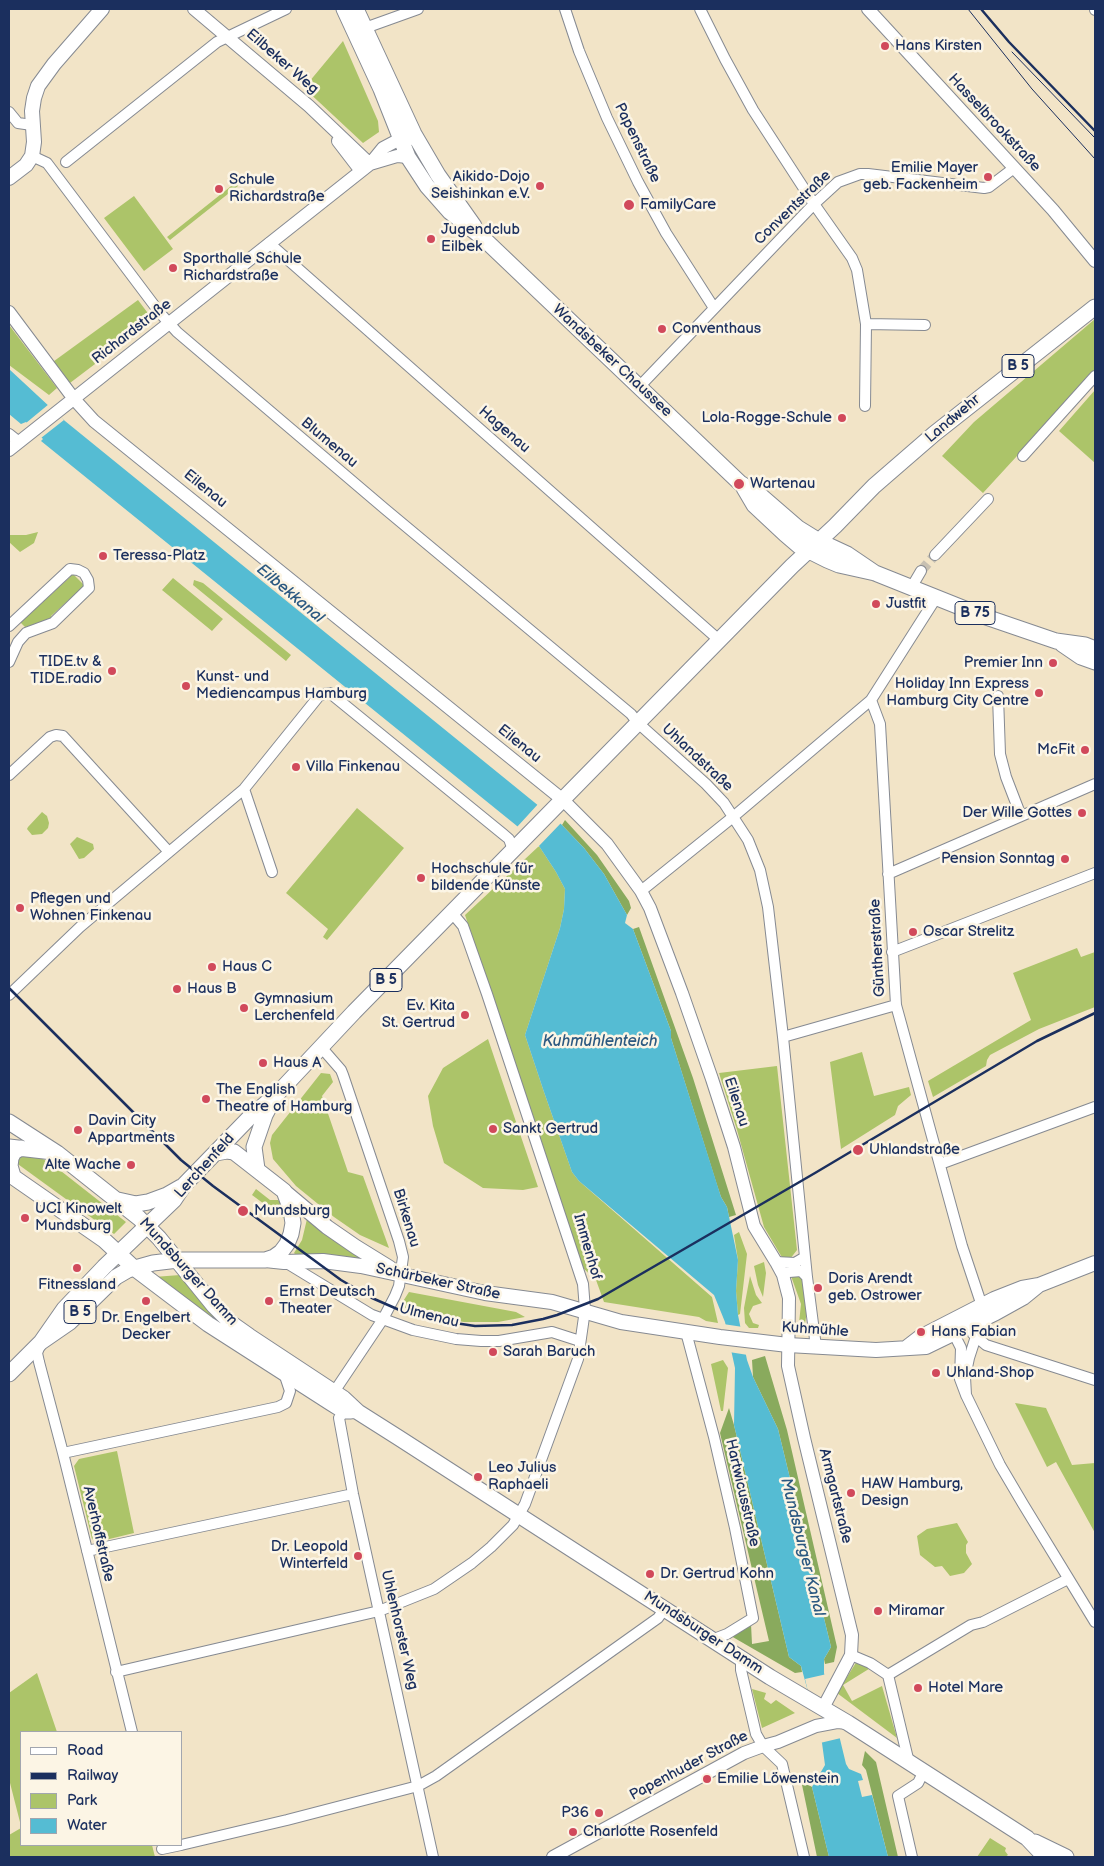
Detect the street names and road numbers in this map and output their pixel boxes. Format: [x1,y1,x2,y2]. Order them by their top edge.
street label: Eilbeker Weg [242,26,322,98]
street label: Hasselbrookstraße [944,70,1044,176]
street label: Papenstraße [610,100,664,186]
street label: Conventstraße [751,167,835,249]
street label: Richardstraße [89,295,175,369]
street label: Wandsbeker Chaussee [548,301,676,421]
road number: B 5 [1002,354,1034,378]
street label: Landwehr [922,391,984,447]
street label: Hagenau [475,403,533,457]
street label: Blumenau [297,414,361,472]
street label: Eilenau [180,466,230,512]
road number: B 75 [955,602,995,624]
street label: Uhlandstraße [658,720,736,796]
street label: Eilenau [494,721,544,767]
street label: Güntherstraße [866,898,890,998]
road number: B 5 [370,968,402,992]
street label: Eilenau [720,1075,752,1129]
street label: Lerchenfeld [171,1130,239,1202]
street label: Birkenau [389,1186,423,1250]
street label: Immenhof [569,1212,605,1282]
street label: Mundsburger Damm [135,1214,241,1330]
street label: Schürbeker Straße [374,1260,502,1304]
road number: B 5 [64,1300,96,1324]
street label: Ulmenau [397,1300,461,1332]
street label: Kuhmühle [781,1319,849,1341]
street label: Hartwicusstraße [721,1437,763,1549]
street label: Armgartstraße [815,1447,855,1545]
street label: Averhoffstraße [78,1484,118,1584]
street label: Uhlenhorster Weg [376,1568,422,1692]
street label: Mundsburger Damm [640,1588,766,1678]
street label: Papenhuder Straße [627,1727,751,1805]

